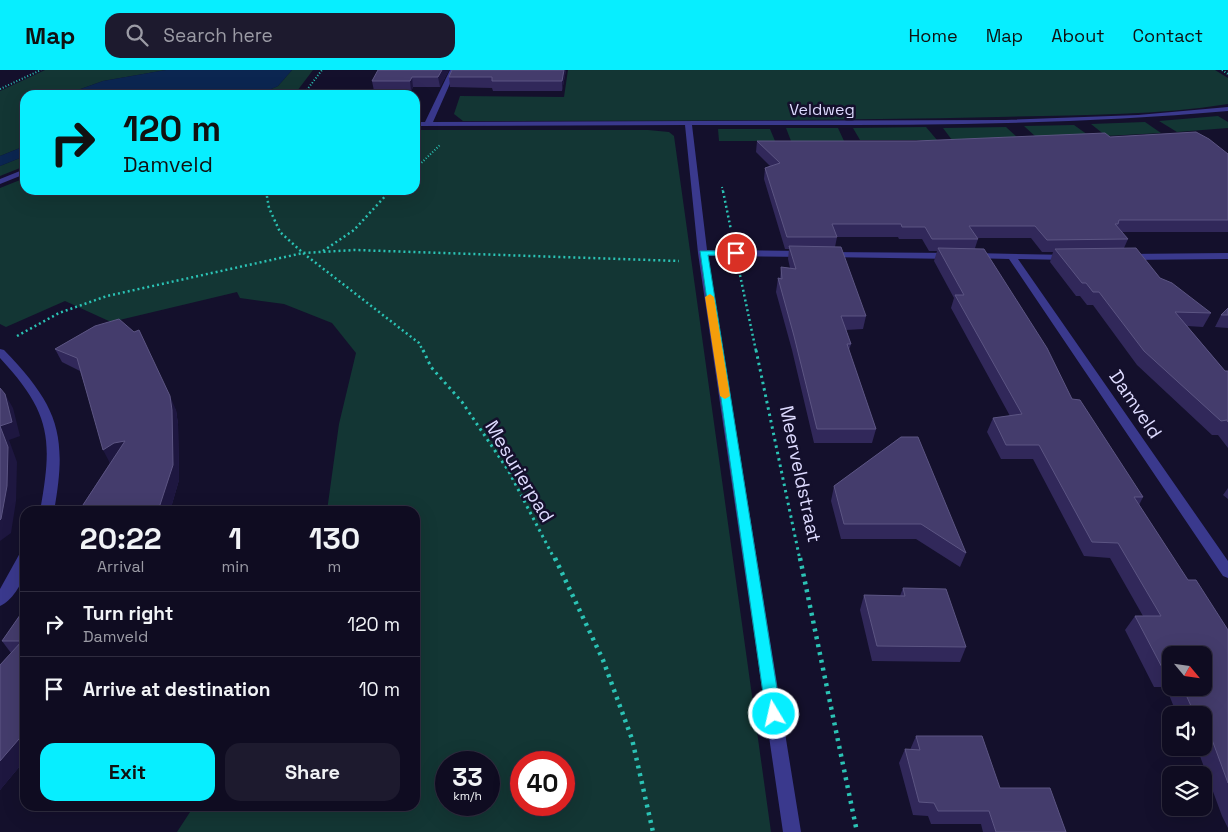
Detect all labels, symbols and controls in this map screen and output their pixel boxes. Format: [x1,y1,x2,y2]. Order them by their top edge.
search box [105,13,455,58]
text: Map [25,20,75,51]
icon: search [123,21,151,49]
text: Search here [163,23,273,48]
text: Home [909,24,958,47]
text: Map [986,24,1023,47]
text: About [1051,24,1105,47]
text: Contact [1133,24,1203,47]
street label: Veldweg [789,99,855,120]
text: 120 m [123,107,221,151]
icon: right [40,110,105,175]
text: Damveld [123,150,213,178]
pin [715,232,757,274]
icon: arrive [722,239,750,267]
street label: Damveld [1104,365,1168,443]
street label: Meerveldstraat [774,403,827,545]
street label: Mesurierpad [479,416,560,527]
text: 20:22 [80,519,162,558]
text: 1 [229,519,242,558]
text: 130 [309,519,360,558]
text: Arrival [97,556,145,577]
text: min [222,556,249,577]
text: m [328,556,341,577]
text: Turn right [83,601,173,626]
icon: right [40,610,68,638]
text: 120 m [347,612,400,637]
text: Damveld [83,626,148,647]
north arrow [1162,646,1212,696]
map controls [1162,646,1212,816]
icon: arrive [40,675,68,703]
text: Arrive at destination [83,677,271,702]
text: 10 m [359,677,400,702]
position arrow [747,687,799,739]
button: sound [1162,706,1212,756]
button: Exit [40,743,215,801]
button: Share [225,743,400,801]
speed limit sign: 40 [510,751,575,816]
text: 33 [452,761,483,793]
button: layers [1162,766,1212,816]
text: km/h [453,788,482,804]

